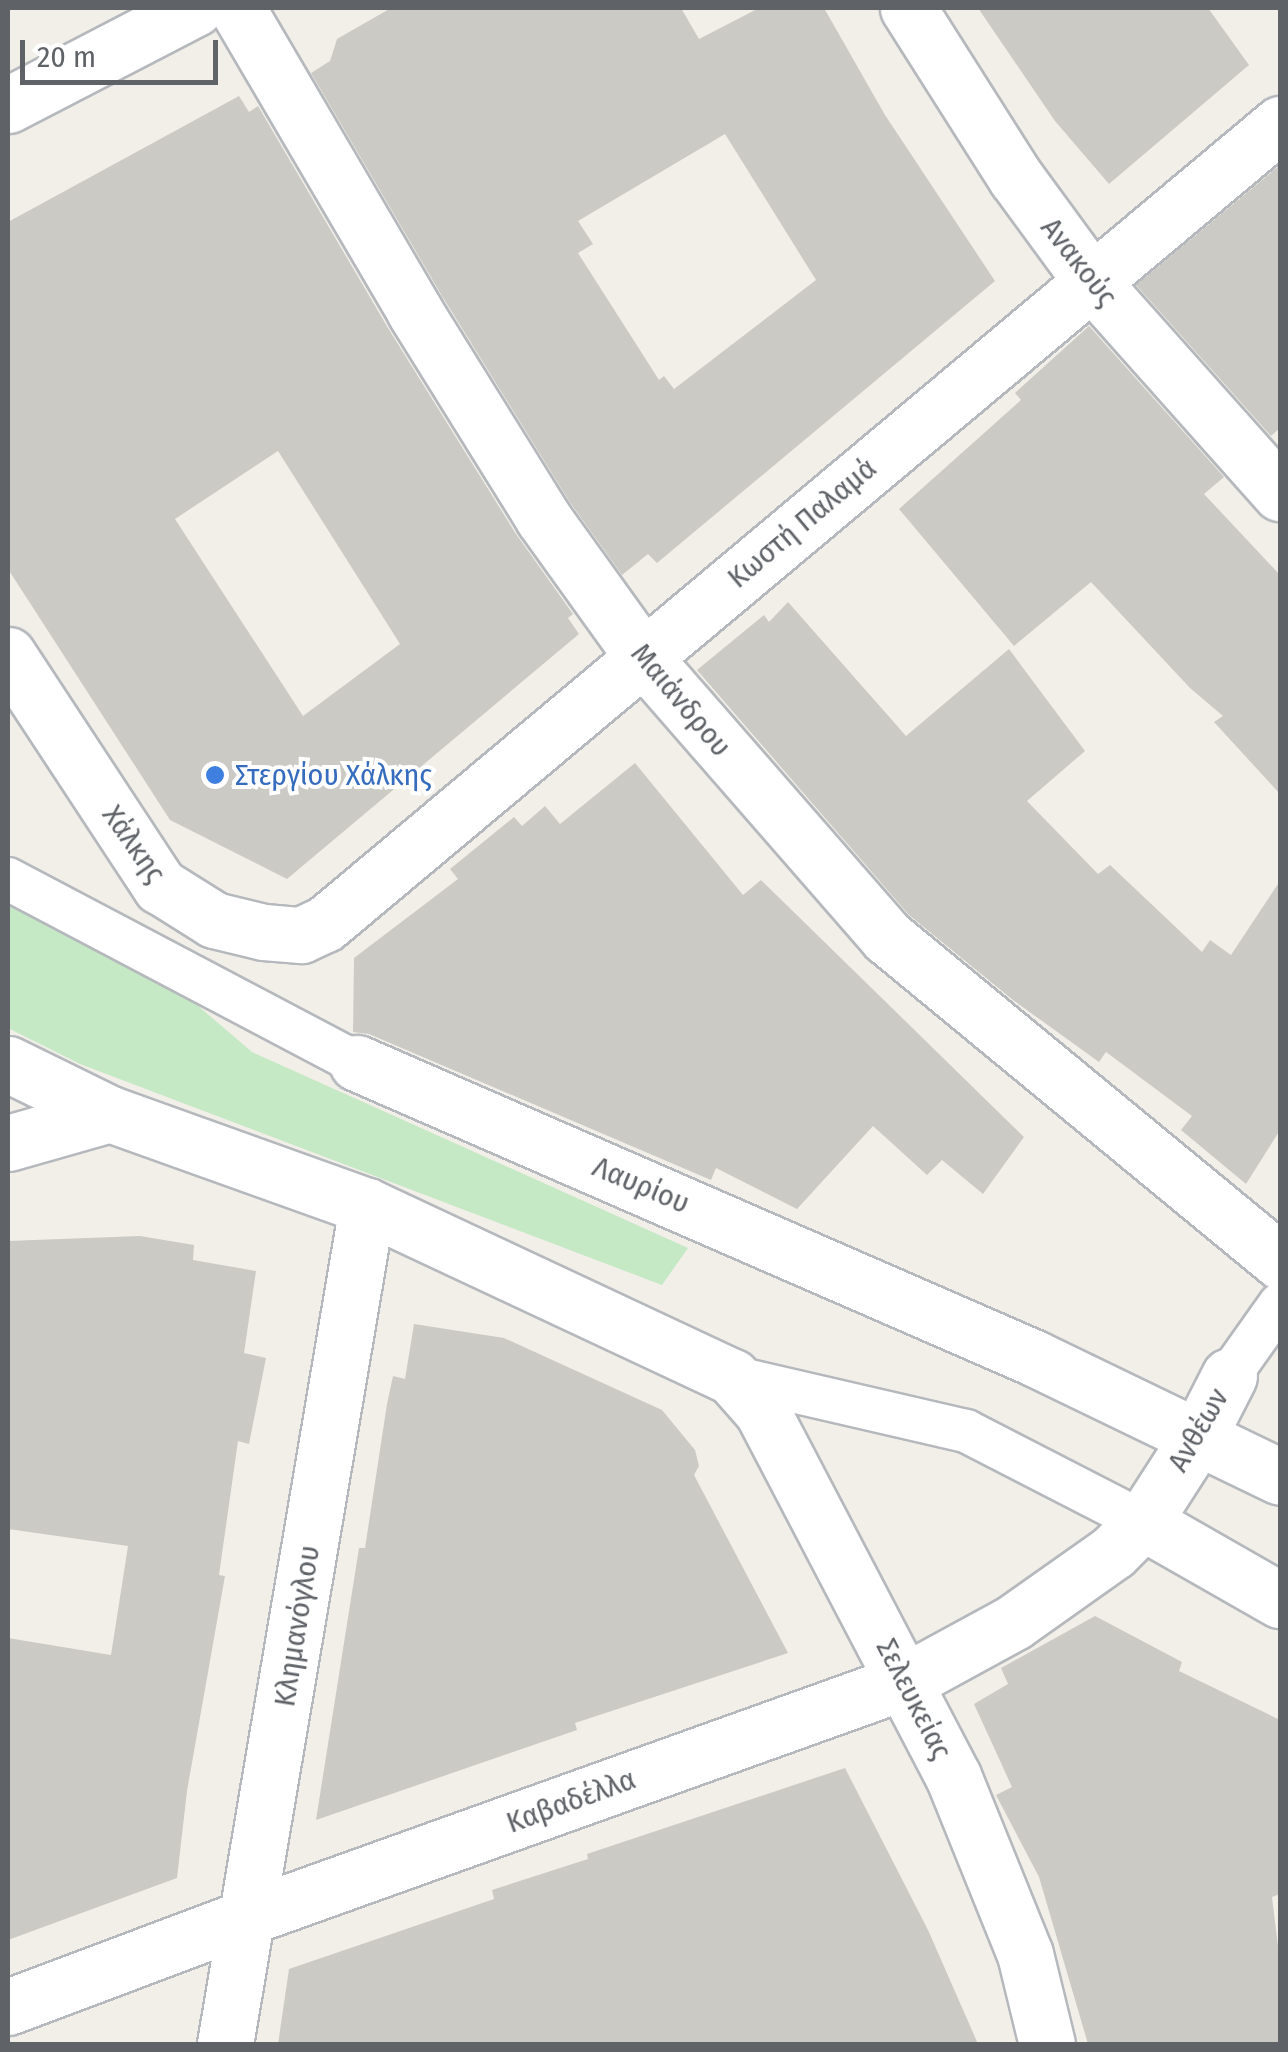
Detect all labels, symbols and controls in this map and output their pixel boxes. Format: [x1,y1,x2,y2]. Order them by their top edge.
scale bar [25,20,222,82]
text: 20 m [37,39,96,75]
street label: Ανακούς [1033,210,1125,314]
street label: Κωστή Παλαμά [720,450,884,596]
street label: Μαιάνδρου [623,636,739,764]
place label: Στεργίου Χάλκης [235,757,432,793]
marker: Στεργίου Χάλκης [204,764,226,786]
street label: Χάλκης [95,798,173,890]
street label: Λαυρίου [587,1149,695,1221]
street label: Ανθέων [1160,1382,1236,1478]
street label: Κλημανόγλου [267,1543,327,1709]
street label: Σελευκείας [868,1633,960,1765]
street label: Καβαδέλλα [502,1761,640,1841]

